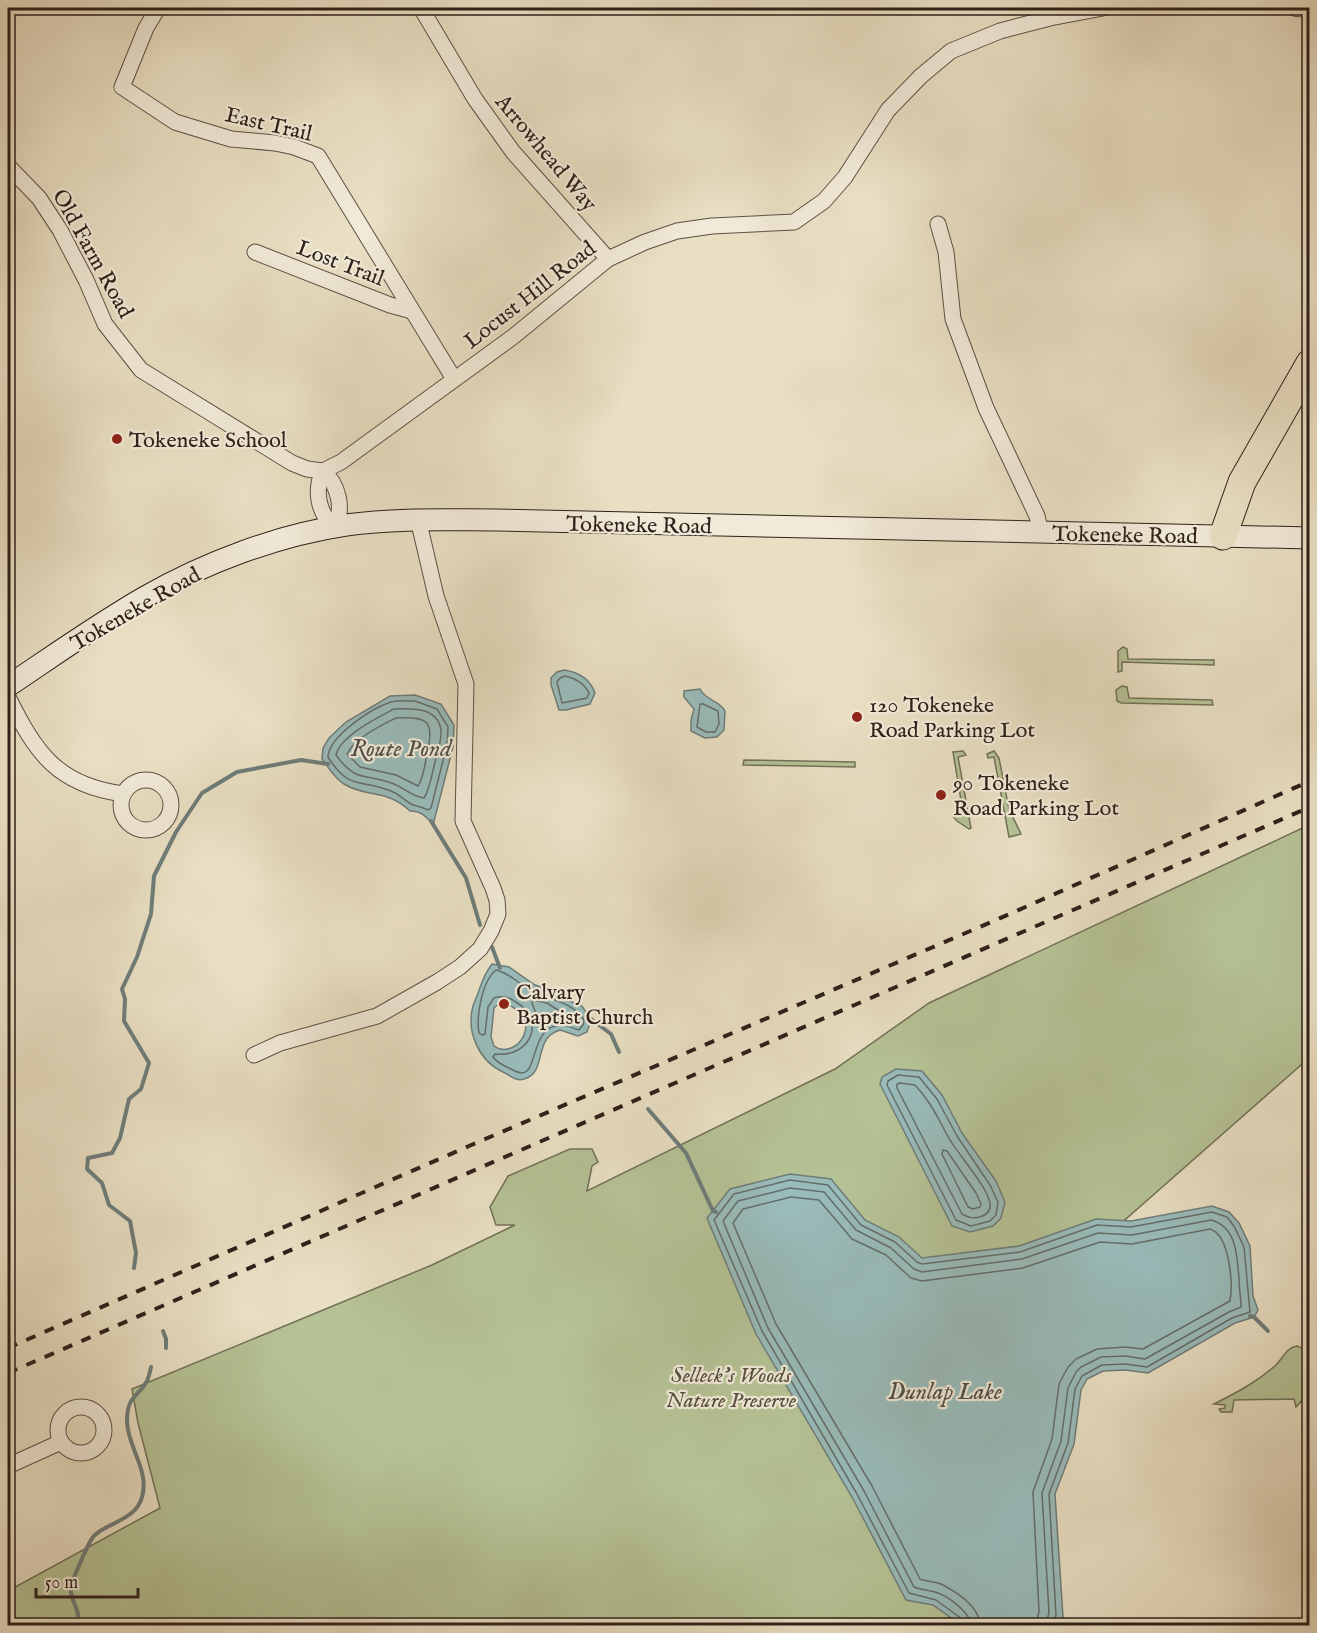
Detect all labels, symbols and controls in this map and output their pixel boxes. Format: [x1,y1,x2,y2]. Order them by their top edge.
street label: Arrowhead Way [488,88,603,218]
street label: East Trail [222,101,315,149]
street label: Old Farm Road [45,184,139,324]
street label: Lost Trail [292,234,388,293]
street label: Locust Hill Road [459,235,602,356]
place label: Tokeneke School [129,427,287,455]
marker: Tokeneke School [110,432,124,446]
street label: Tokeneke Road [566,511,712,541]
street label: Tokeneke Road [1052,521,1198,551]
street label: Tokeneke Road [66,561,206,658]
place label: 120 Tokeneke Road Parking Lot [869,692,1035,745]
marker: 120 Tokeneke Road Parking Lot [850,710,864,724]
water label: Route Pond [351,734,453,765]
place label: 90 Tokeneke Road Parking Lot [952,770,1119,823]
marker: 90 Tokeneke Road Parking Lot [934,788,948,802]
place label: Calvary Baptist Church [516,979,654,1032]
marker: Calvary Baptist Church [497,997,511,1011]
park label: Selleck's Woods Nature Preserve [666,1362,797,1415]
water label: Dunlap Lake [888,1377,1002,1408]
scale bar [36,1561,138,1599]
text: 50 m [45,1572,78,1595]

